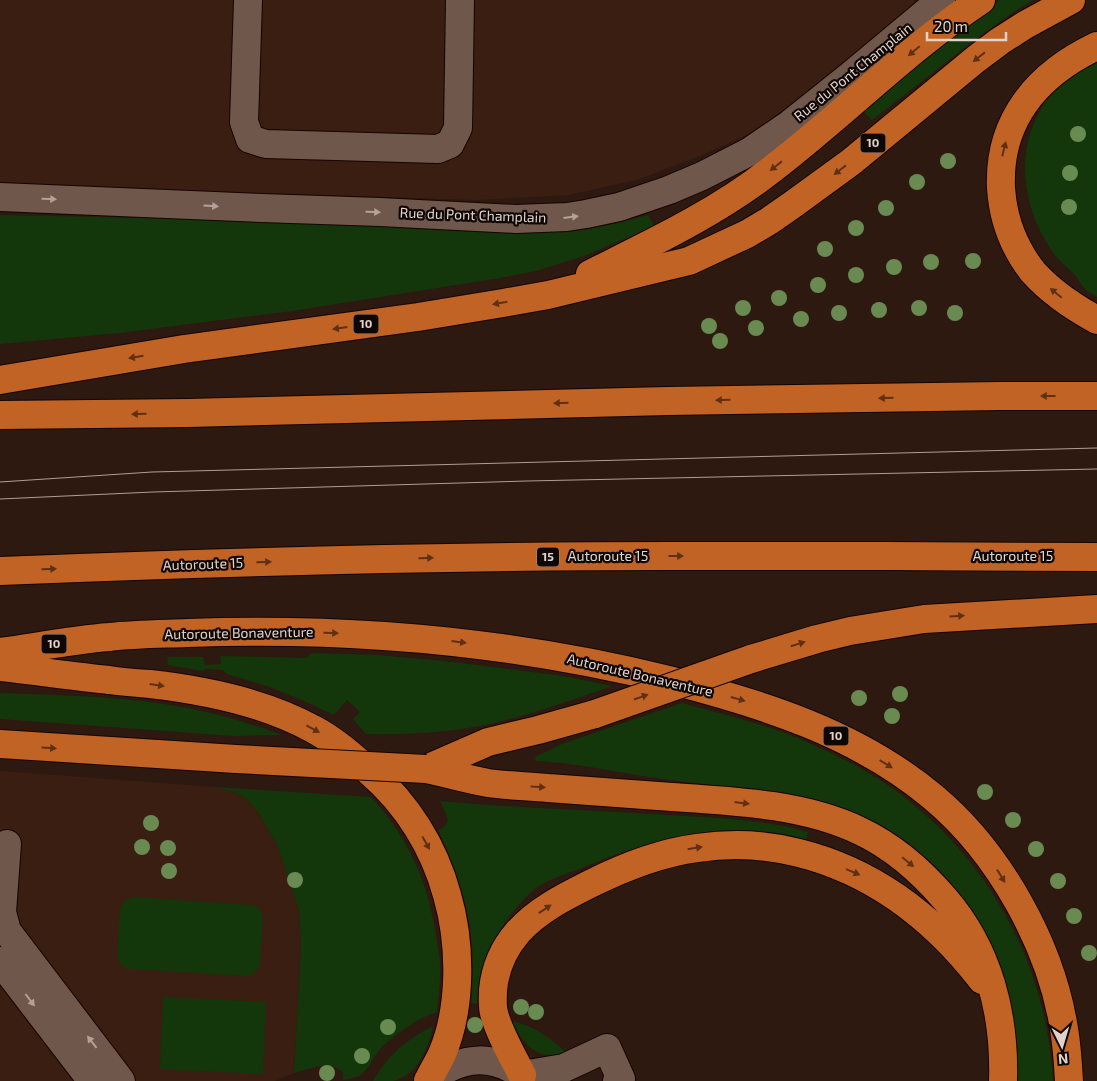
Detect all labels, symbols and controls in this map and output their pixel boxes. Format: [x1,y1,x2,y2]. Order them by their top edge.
scale bar [927,10,1006,42]
text: 20 m [934,17,968,35]
street label: Rue du Pont Champlain [790,19,915,124]
one-way arrow [908,45,921,56]
one-way arrow [973,51,986,62]
road number: 10 [860,134,886,152]
one-way arrow [1001,141,1009,156]
one-way arrow [770,161,783,172]
one-way arrow [833,165,847,175]
one-way arrow [41,195,57,203]
one-way arrow [203,202,219,210]
street label: Rue du Pont Champlain [399,203,547,226]
one-way arrow [366,208,382,216]
one-way arrow [563,213,579,221]
one-way arrow [1050,287,1063,298]
one-way arrow [492,300,508,308]
road number: 10 [354,314,378,334]
one-way arrow [331,324,347,332]
one-way arrow [127,354,143,362]
one-way arrow [1040,392,1056,400]
one-way arrow [878,394,894,402]
one-way arrow [715,396,731,404]
one-way arrow [553,399,569,407]
one-way arrow [131,410,147,418]
street label: Autoroute 15 [568,547,648,564]
street label: Autoroute 15 [973,547,1053,564]
road number: 15 [537,548,559,566]
one-way arrow [668,552,684,560]
street label: Autoroute 15 [163,554,243,573]
one-way arrow [418,554,434,562]
one-way arrow [256,558,272,566]
one-way arrow [41,565,57,573]
one-way arrow [950,612,966,620]
street label: Autoroute Bonaventure [164,623,314,642]
one-way arrow [323,629,339,637]
road number: 10 [42,634,66,654]
one-way arrow [451,638,467,646]
one-way arrow [790,640,805,648]
street label: Autoroute Bonaventure [566,649,715,700]
one-way arrow [150,681,166,689]
one-way arrow [634,693,649,701]
one-way arrow [730,695,745,703]
one-way arrow [306,725,320,734]
road number: 10 [824,726,848,746]
one-way arrow [41,744,57,752]
one-way arrow [880,759,893,768]
one-way arrow [531,783,547,791]
one-way arrow [734,799,750,807]
one-way arrow [422,836,430,850]
one-way arrow [687,844,703,852]
one-way arrow [902,857,915,868]
one-way arrow [846,868,860,876]
one-way arrow [997,869,1006,882]
one-way arrow [538,904,552,914]
one-way arrow [24,993,35,1006]
north arrow [1037,1021,1087,1071]
one-way arrow [86,1036,97,1049]
text: N [1057,1051,1069,1068]

